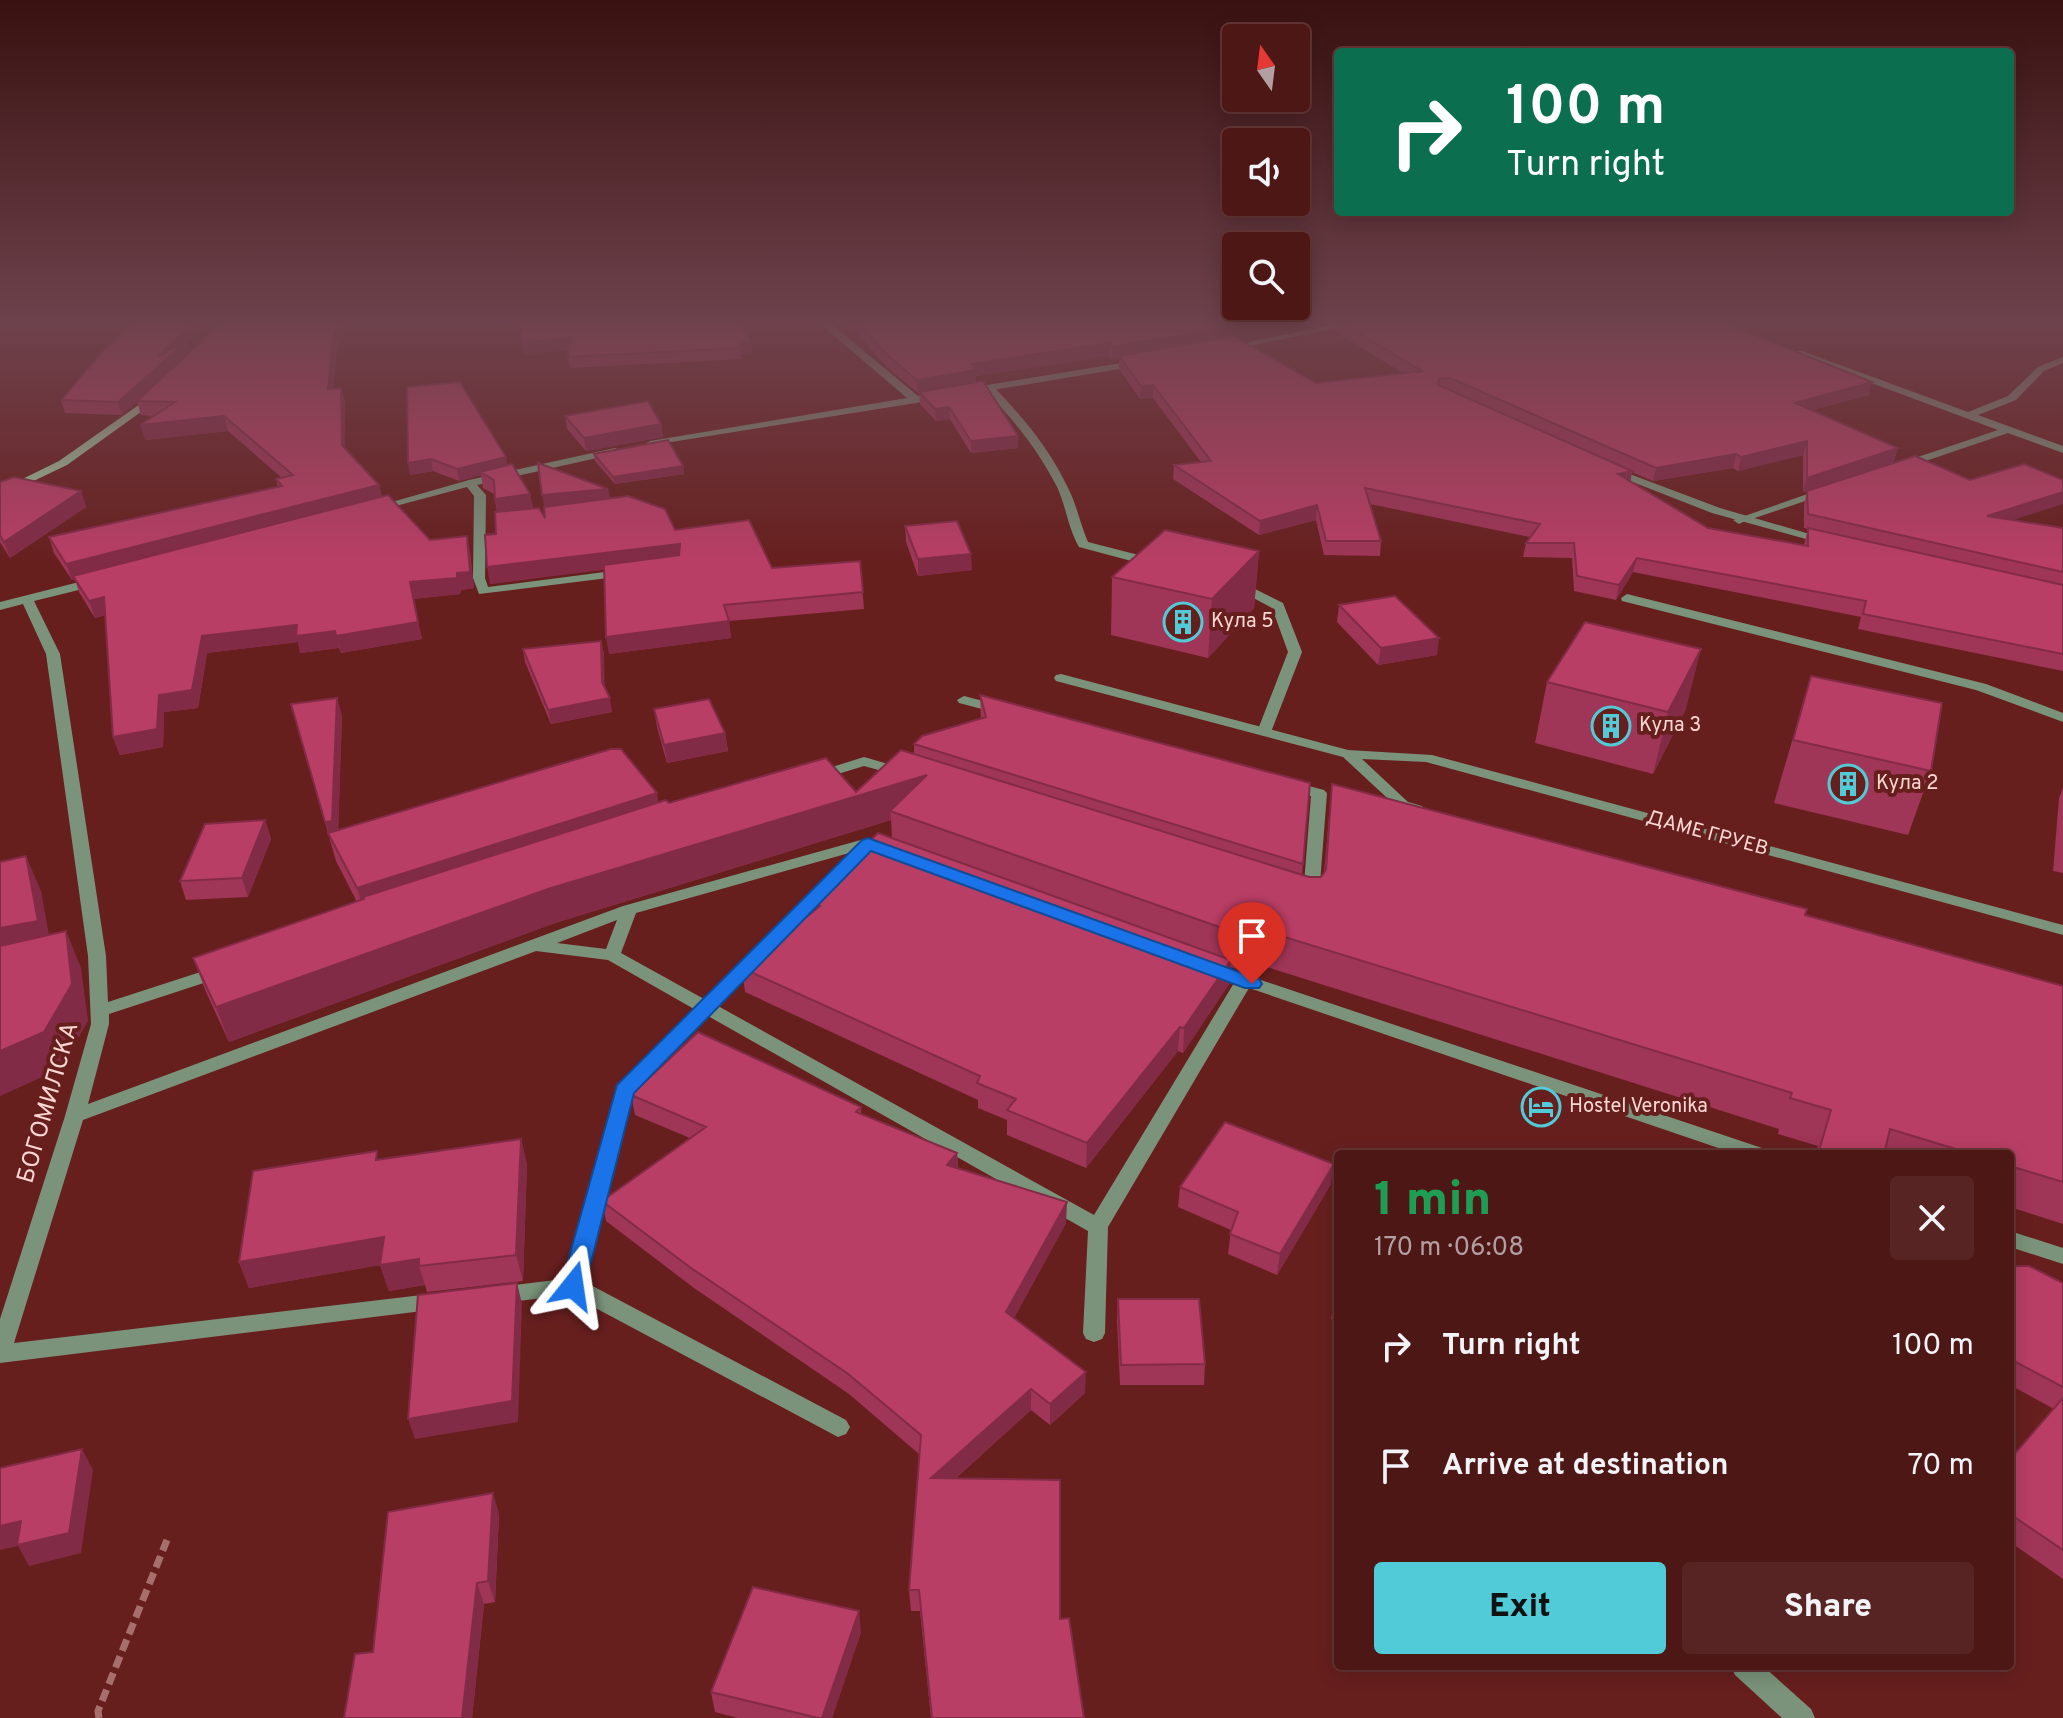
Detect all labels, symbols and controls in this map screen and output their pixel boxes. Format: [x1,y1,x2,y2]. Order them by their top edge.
north arrow [1222,24,1310,112]
map controls [1222,24,1310,320]
text: 100 m [1506,74,1665,144]
icon: right [1374,80,1478,184]
button: sound [1222,128,1310,216]
text: Turn right [1506,143,1665,189]
button: search [1222,232,1310,320]
building icon: Кула 5 [1162,601,1204,643]
place label: Кула 5 [1211,609,1274,635]
building icon: Кула 3 [1590,705,1632,747]
place label: Кула 3 [1639,713,1701,739]
building icon: Кула 2 [1827,763,1869,805]
place label: Кула 2 [1876,771,1938,797]
street label: ДАМЕ ГРУЕВ [1643,805,1771,863]
pin [1218,902,1286,984]
icon: arrive [1230,914,1274,958]
street label: БОГОМИЛСКА [12,1019,86,1187]
hotel icon: Hostel Veronika [1520,1086,1562,1128]
place label: Hostel Veronika [1569,1094,1708,1120]
text: 1 min [1374,1172,1491,1232]
button: close [1890,1176,1974,1260]
text: 170 m · 06:08 [1374,1232,1524,1265]
position arrow [531,1244,615,1328]
icon: right [1374,1324,1418,1368]
text: Turn right [1442,1328,1580,1365]
text: 100 m [1892,1328,1974,1365]
icon: arrive [1374,1444,1418,1488]
text: Arrive at destination [1442,1448,1728,1485]
text: 70 m [1908,1448,1974,1485]
button: Exit [1374,1562,1666,1654]
button: Share [1682,1562,1974,1654]

